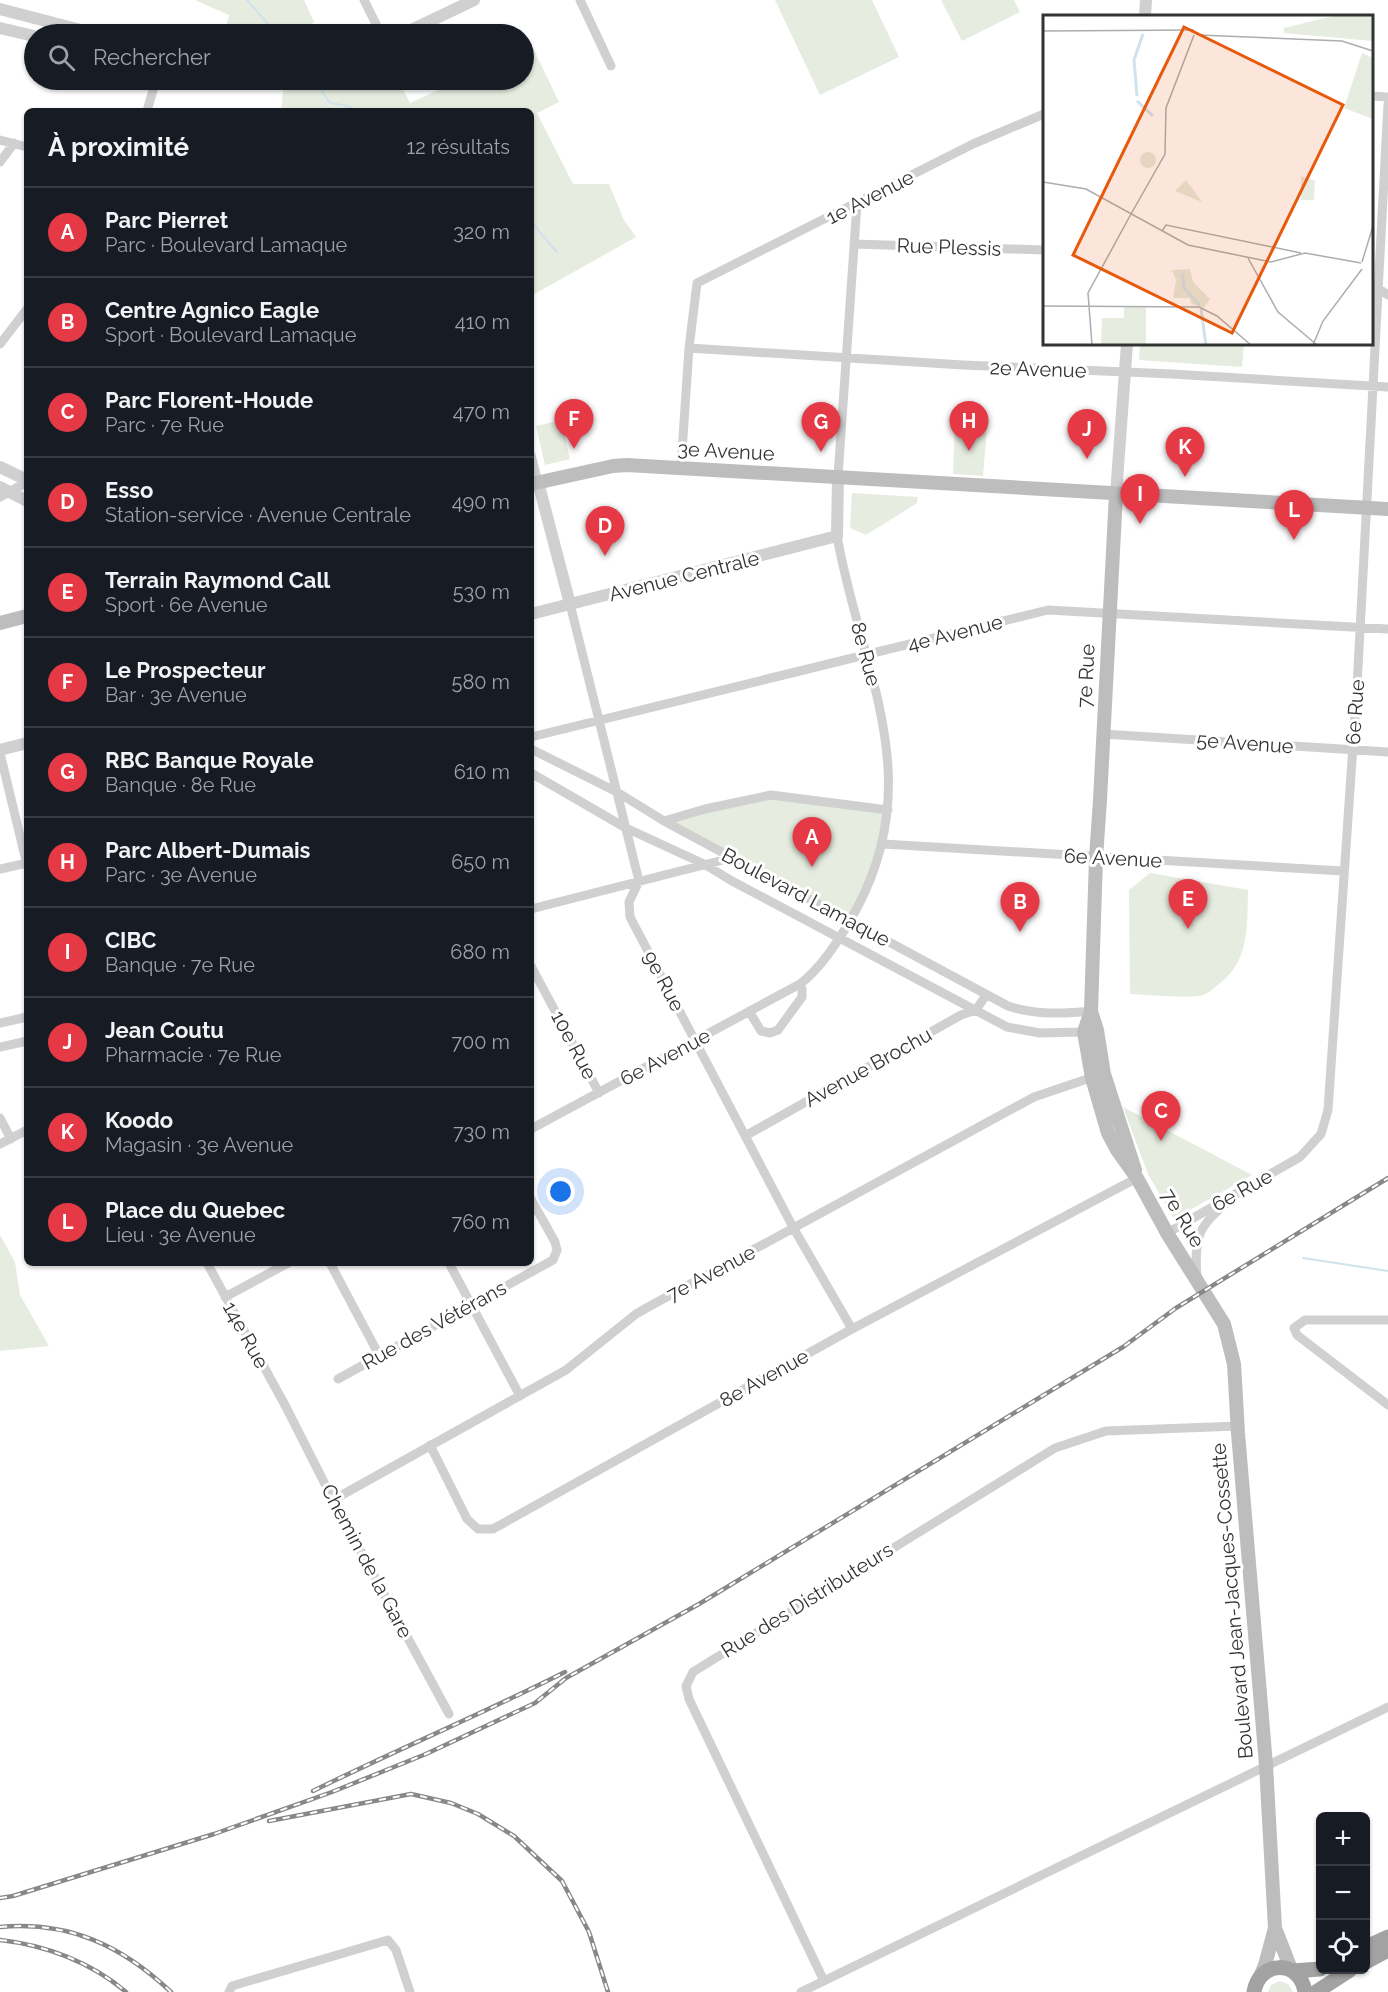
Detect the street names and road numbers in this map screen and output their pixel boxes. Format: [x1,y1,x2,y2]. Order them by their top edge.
street label: 1e Avenue [822,165,918,229]
street label: Rue Plessis [896,233,1002,261]
street label: 2e Avenue [989,355,1087,383]
street label: 3e Avenue [677,436,775,466]
street label: Avenue Centrale [606,546,762,606]
street label: 4e Avenue [905,610,1005,656]
street label: 8e Rue [846,619,886,689]
street label: 7e Rue [1072,643,1100,709]
street label: 6e Rue [1341,678,1369,745]
street label: 5e Avenue [1196,728,1295,758]
street label: Boulevard Lamaque [718,842,895,952]
street label: 6e Avenue [1063,843,1163,873]
street label: 9e Rue [638,947,690,1016]
street label: 10e Rue [546,1007,602,1084]
street label: Avenue Brochu [800,1022,936,1112]
street label: 6e Avenue [616,1023,714,1091]
street label: 6e Rue [1208,1164,1277,1216]
street label: 7e Rue [1156,1184,1210,1252]
street label: 7e Avenue [662,1239,760,1306]
street label: Rue des Vétérans [358,1275,510,1375]
street label: 14e Rue [218,1297,274,1373]
street label: 8e Avenue [715,1344,813,1412]
street label: Boulevard Jean-Jacques-Cossette [1206,1442,1258,1760]
street label: Chemin de la Gare [316,1480,418,1642]
street label: Rue des Distributeurs [717,1537,897,1663]

